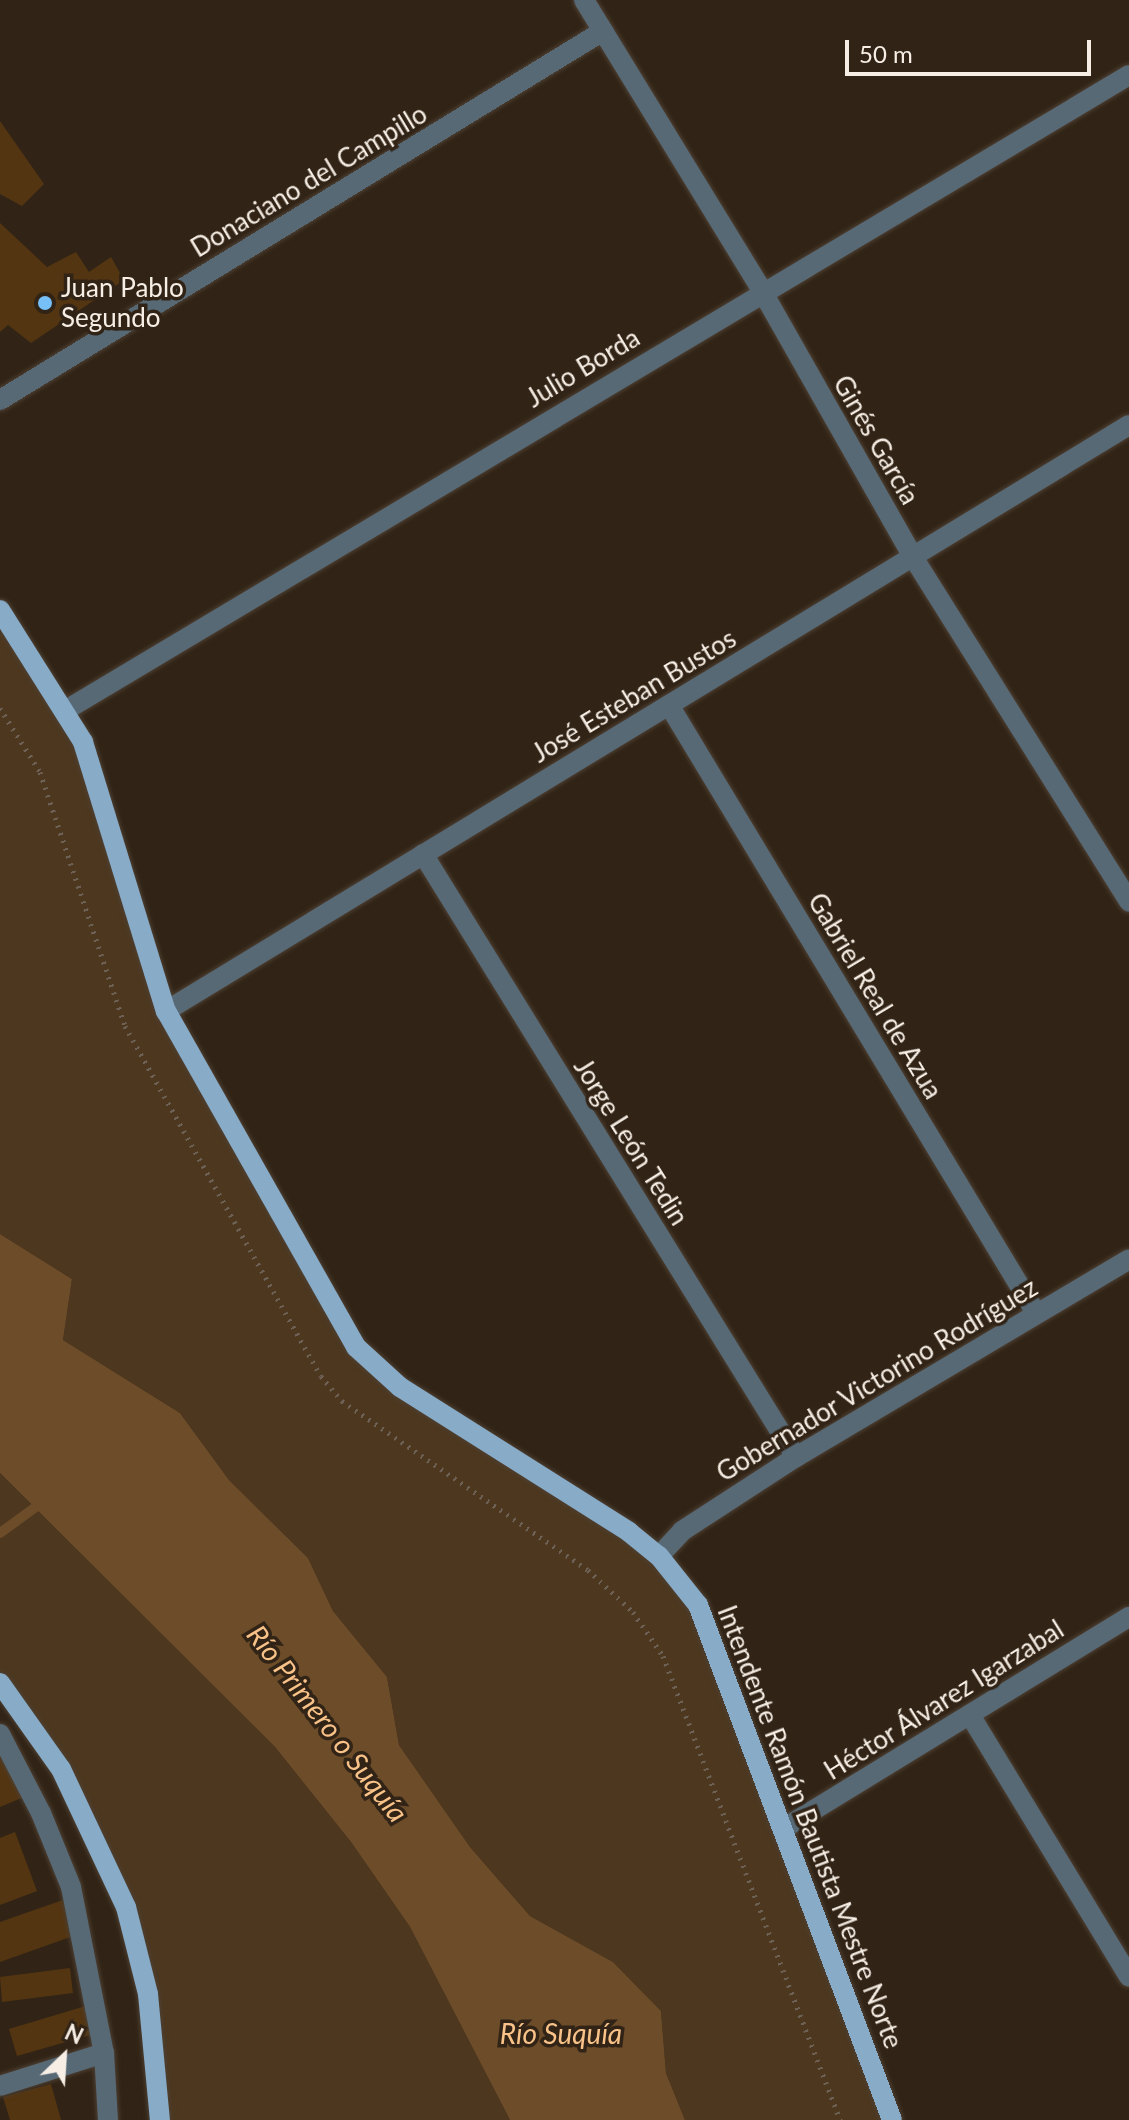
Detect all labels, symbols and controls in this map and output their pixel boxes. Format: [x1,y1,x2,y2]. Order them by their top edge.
scale bar [849,24,1095,74]
text: 50 m [859,39,913,68]
street label: Donaciano del Campillo [185,98,433,264]
place label: Juan Pablo Segundo [61,272,184,334]
marker: Juan Pablo Segundo [36,294,54,312]
street label: Julio Borda [521,322,645,414]
street label: Ginés García [827,370,925,510]
street label: José Esteban Bustos [526,623,742,769]
street label: Gabriel Real de Azua [801,887,949,1105]
street label: Jorge León Tedin [567,1053,695,1231]
street label: Gobernador Victorino Rodríguez [710,1271,1044,1489]
street label: Intendente Ramón Bautista Mestre Norte [711,1601,909,2053]
street label: Héctor Álvarez Igarzabal [818,1613,1070,1787]
water label: Río Primero o Suquía [241,1618,415,1828]
north arrow [24,2016,104,2096]
water label: Río Suquía [500,2016,622,2050]
text: N [61,2018,88,2050]

